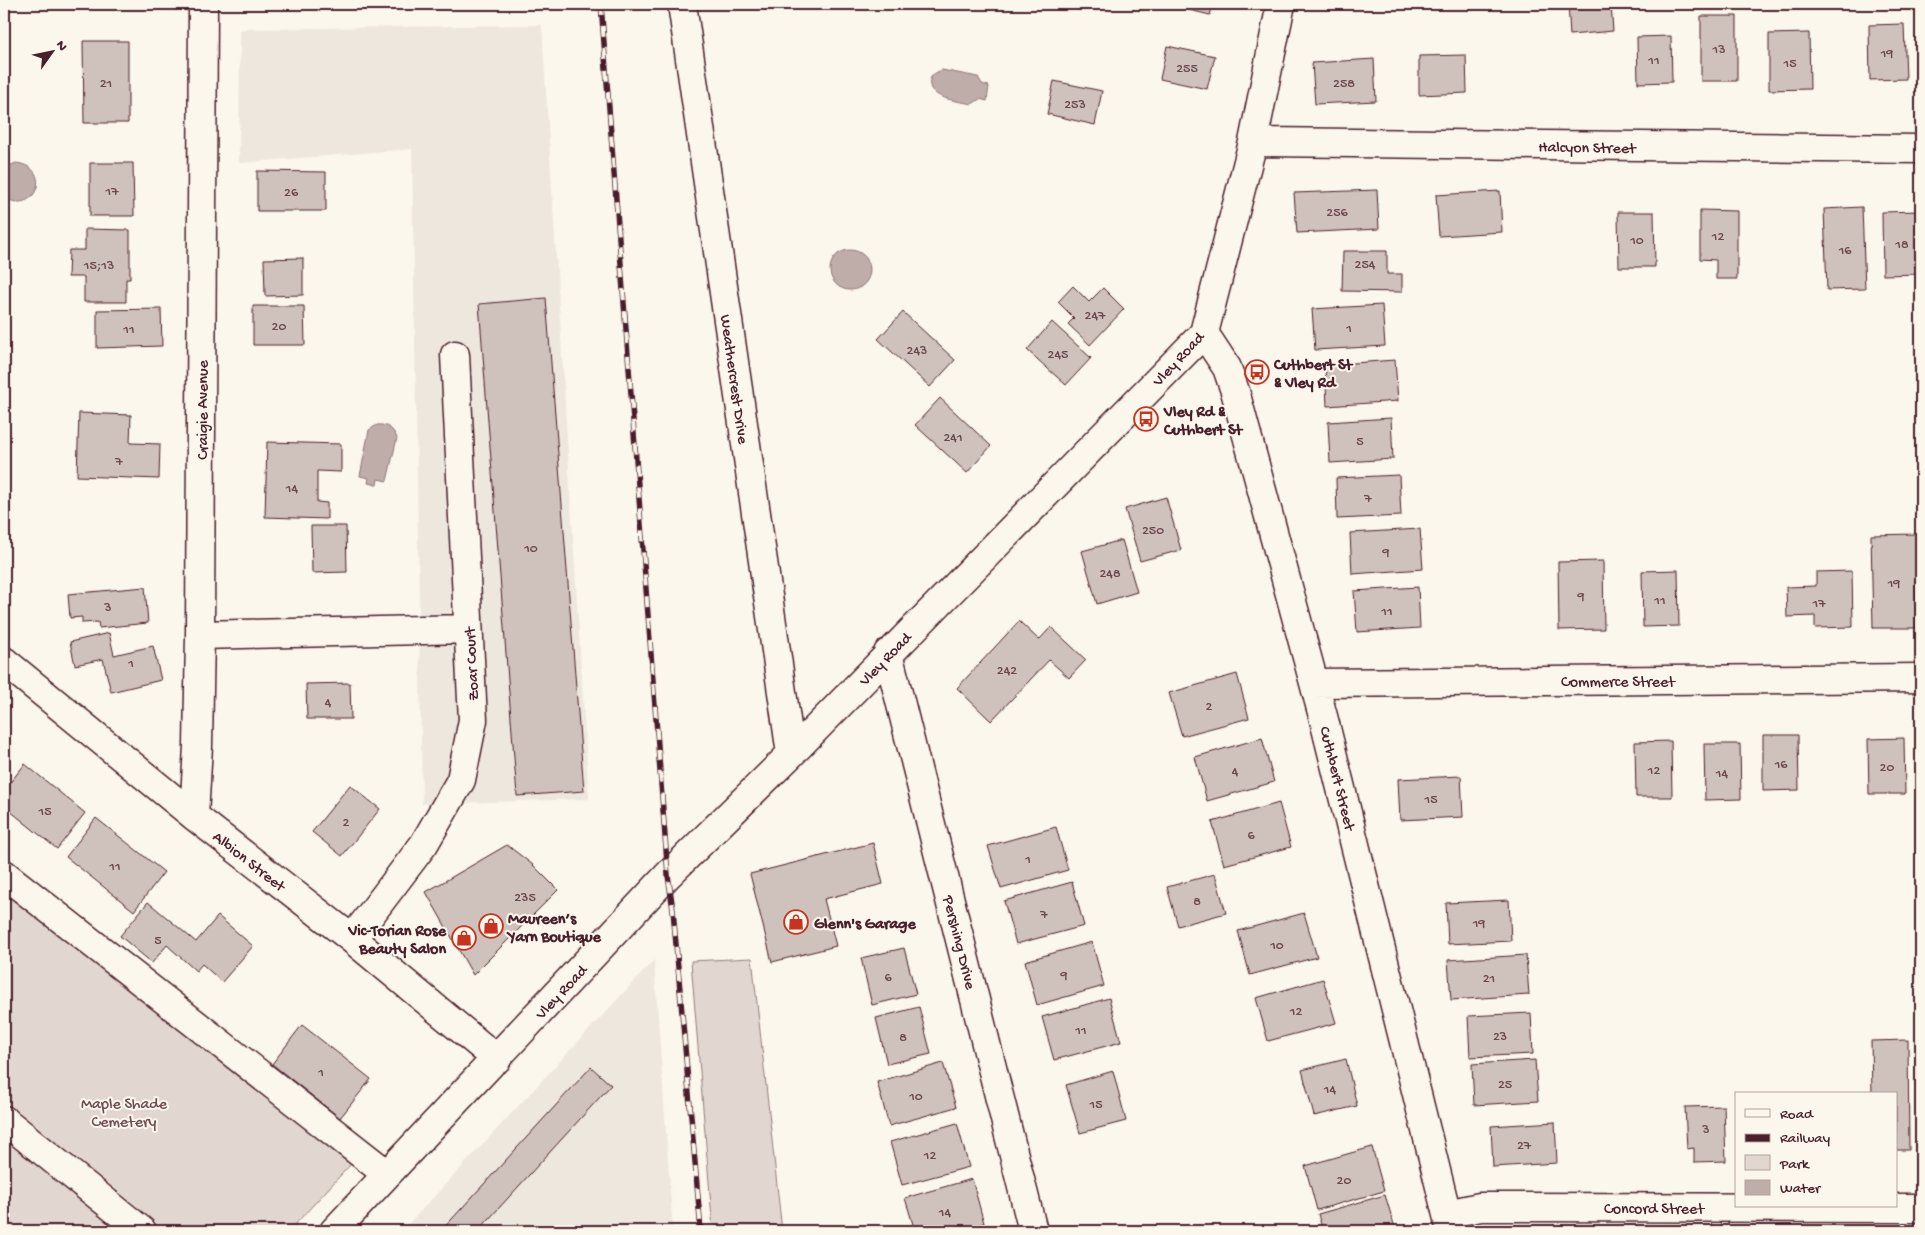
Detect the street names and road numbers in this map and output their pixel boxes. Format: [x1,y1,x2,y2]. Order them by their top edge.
street label: Halcyon Street [1538,139,1637,160]
street label: Weathercrest Drive [714,314,751,446]
street label: Vley Road [1149,328,1211,392]
street label: Craigie Avenue [195,360,214,460]
street label: Zoar Court [462,625,485,701]
street label: Vley Road [856,628,918,692]
street label: Commerce Street [1561,674,1676,693]
street label: Cuthbert Street [1313,725,1358,834]
street label: Albion Street [208,828,289,898]
street label: Pershing Drive [937,893,979,992]
street label: Vley Road [532,961,594,1025]
street label: Concord Street [1604,1201,1705,1220]

